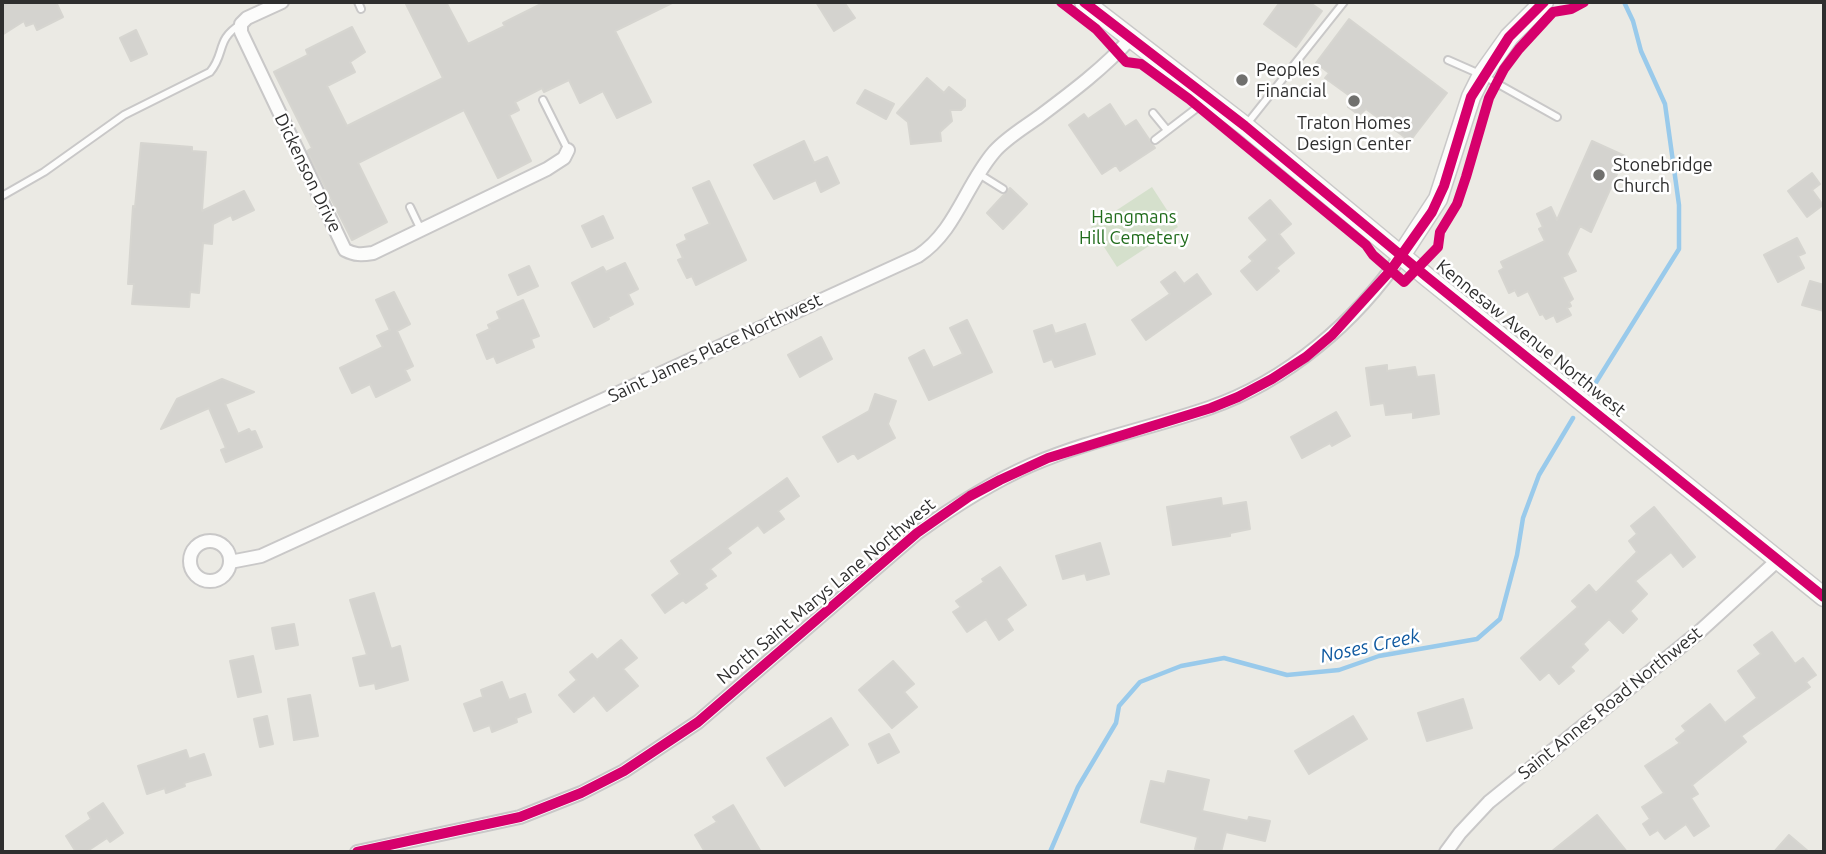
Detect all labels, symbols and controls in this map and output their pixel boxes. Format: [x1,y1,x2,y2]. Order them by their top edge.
place label: Peoples Financial [1256,59,1326,102]
marker: Peoples Financial [1234,72,1250,88]
marker: Traton Homes Design Center [1346,93,1362,109]
street label: Dickenson Drive [270,110,346,236]
place label: Traton Homes Design Center [1297,112,1411,154]
place label: Stonebridge Church [1613,154,1713,196]
marker: Stonebridge Church [1591,167,1607,183]
park label: Hangmans Hill Cemetery [1079,206,1189,248]
street label: Kennesaw Avenue Northwest [1432,255,1630,421]
street label: Saint James Place Northwest [605,289,825,407]
street label: North Saint Marys Lane Northwest [713,493,939,689]
street label: Saint Annes Road Northwest [1514,622,1706,784]
water label: Noses Creek [1318,624,1422,668]

